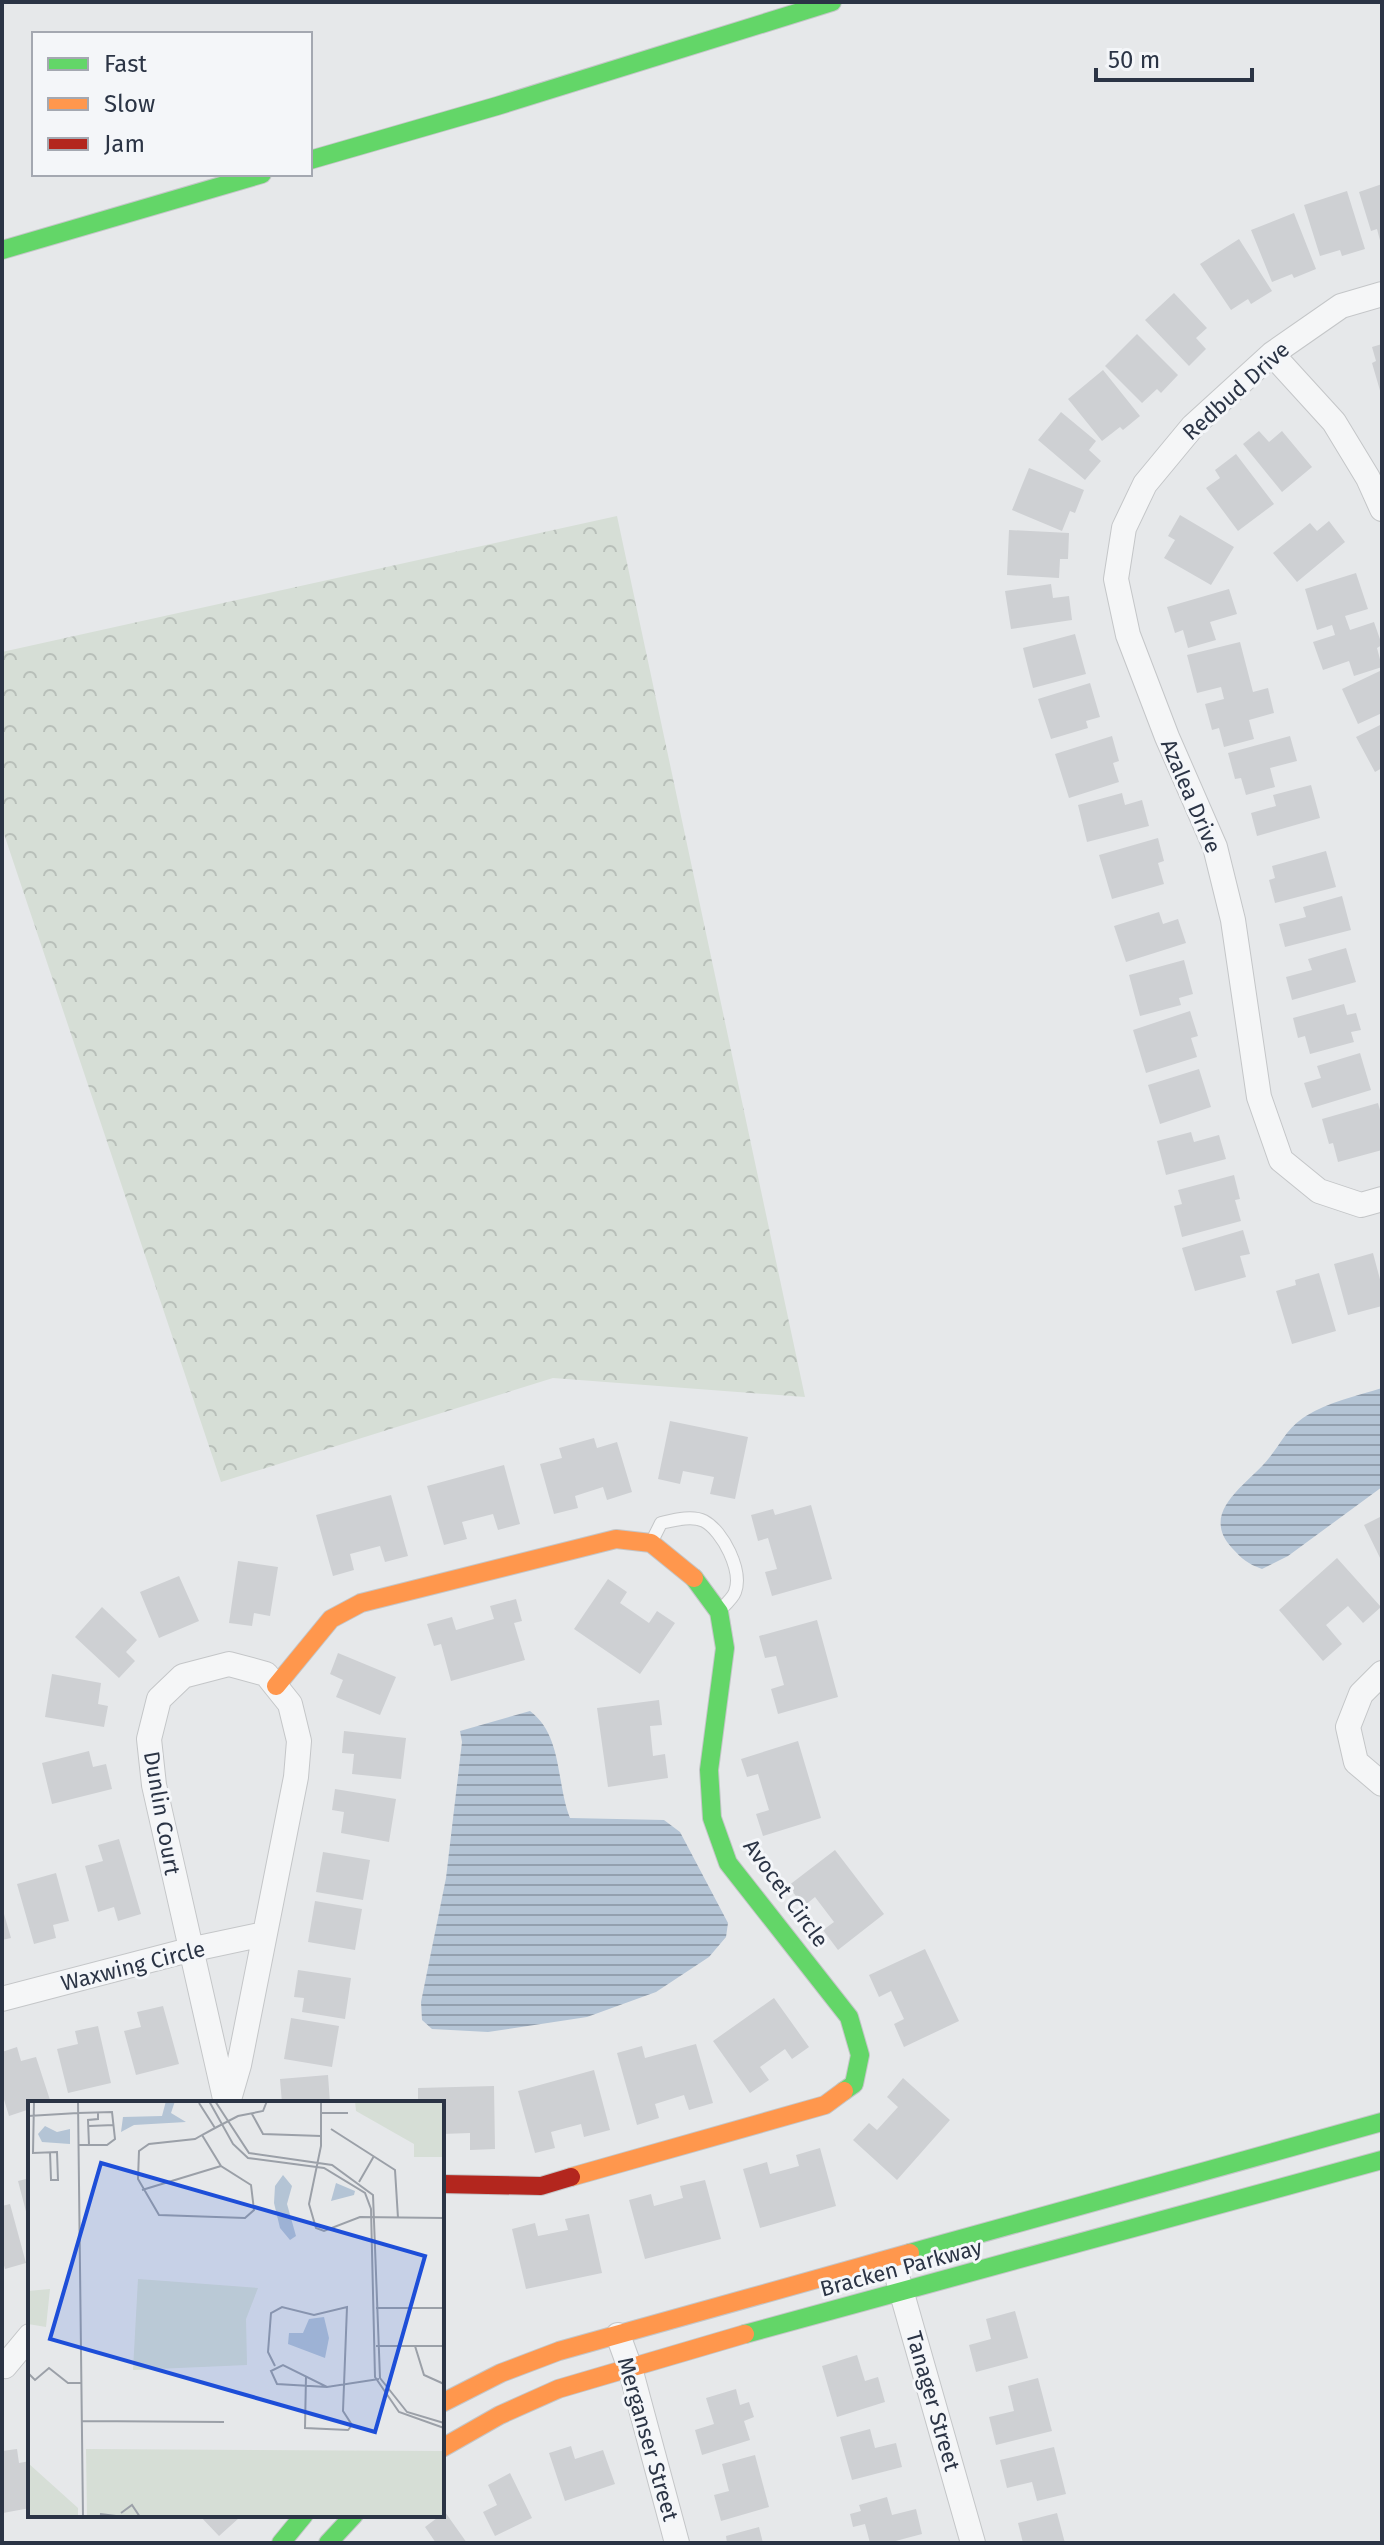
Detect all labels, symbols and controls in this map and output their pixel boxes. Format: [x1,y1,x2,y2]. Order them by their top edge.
legend [32,32,312,176]
scale bar [1096,32,1252,82]
text: 50 m [1108,46,1160,74]
text: Fast [104,50,147,78]
text: Slow [104,90,155,118]
text: Jam [104,130,145,158]
street label: Redbud Drive [1177,336,1295,446]
street label: Azalea Drive [1155,735,1227,857]
street label: Dunlin Court [138,1749,186,1877]
street label: Avocet Circle [738,1834,834,1952]
street label: Waxwing Circle [58,1935,208,1997]
inset map [28,2101,444,2517]
street label: Bracken Parkway [817,2233,985,2303]
street label: Tanager Street [900,2328,966,2474]
street label: Merganser Street [612,2354,684,2524]

